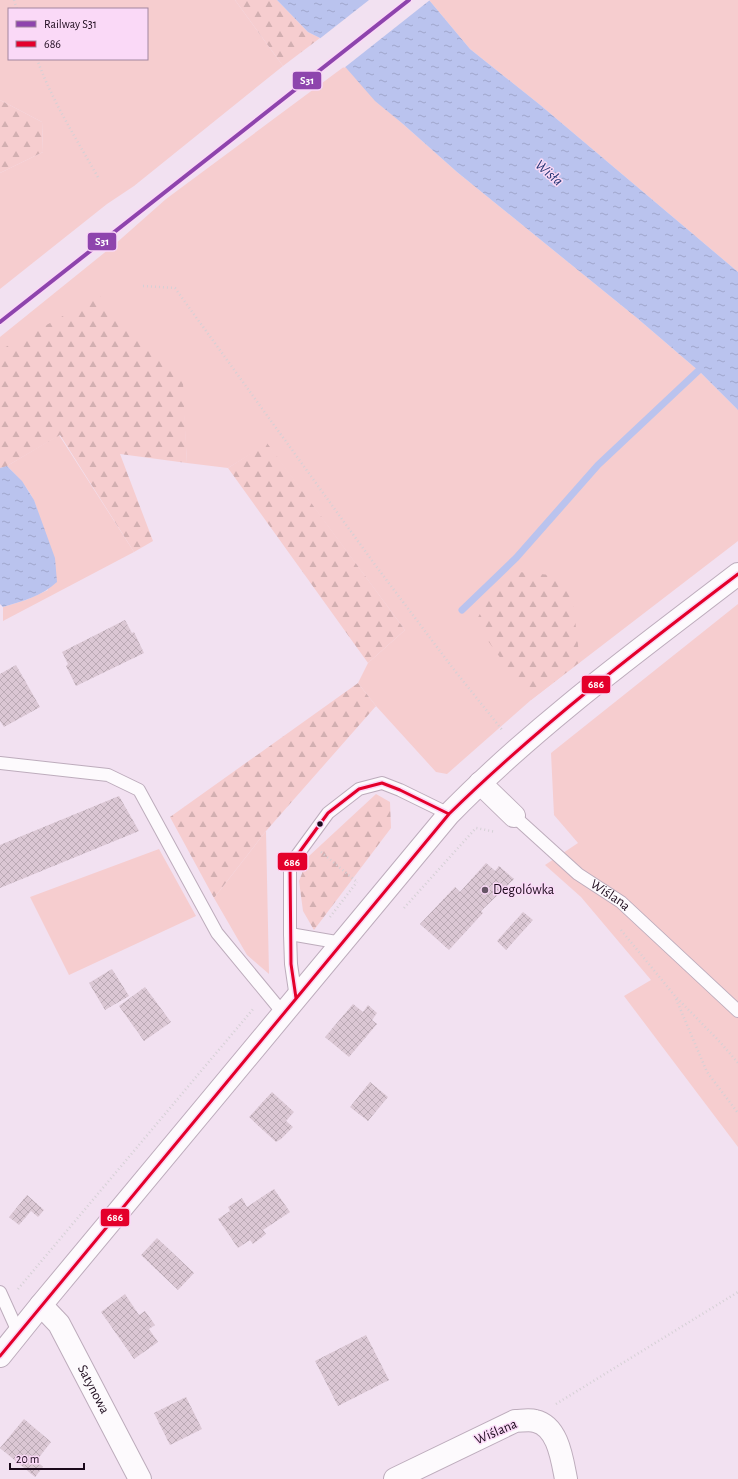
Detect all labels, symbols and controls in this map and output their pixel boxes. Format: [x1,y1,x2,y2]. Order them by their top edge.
legend [8,8,148,60]
text: Railway S31 [44,18,97,31]
text: 686 [44,38,61,50]
line badge: S31 [292,71,322,90]
text: S31 [300,75,314,86]
water label: Wisła [532,157,566,189]
line badge: S31 [87,232,117,251]
text: S31 [95,236,109,247]
line badge: 686 [581,675,611,694]
text: 686 [588,679,604,690]
unlabelled marker [315,819,325,829]
line badge: 686 [277,852,308,871]
text: 686 [284,857,300,868]
street label: Wiślana [588,877,633,914]
place label: Degolówka [493,883,555,897]
marker: Degolówka [480,885,490,895]
line badge: 686 [100,1208,130,1227]
text: 686 [107,1212,123,1223]
street label: Satynowa [75,1363,112,1417]
street label: Wiślana [473,1417,520,1447]
scale bar [10,1445,84,1471]
text: 20 m [16,1453,39,1465]

